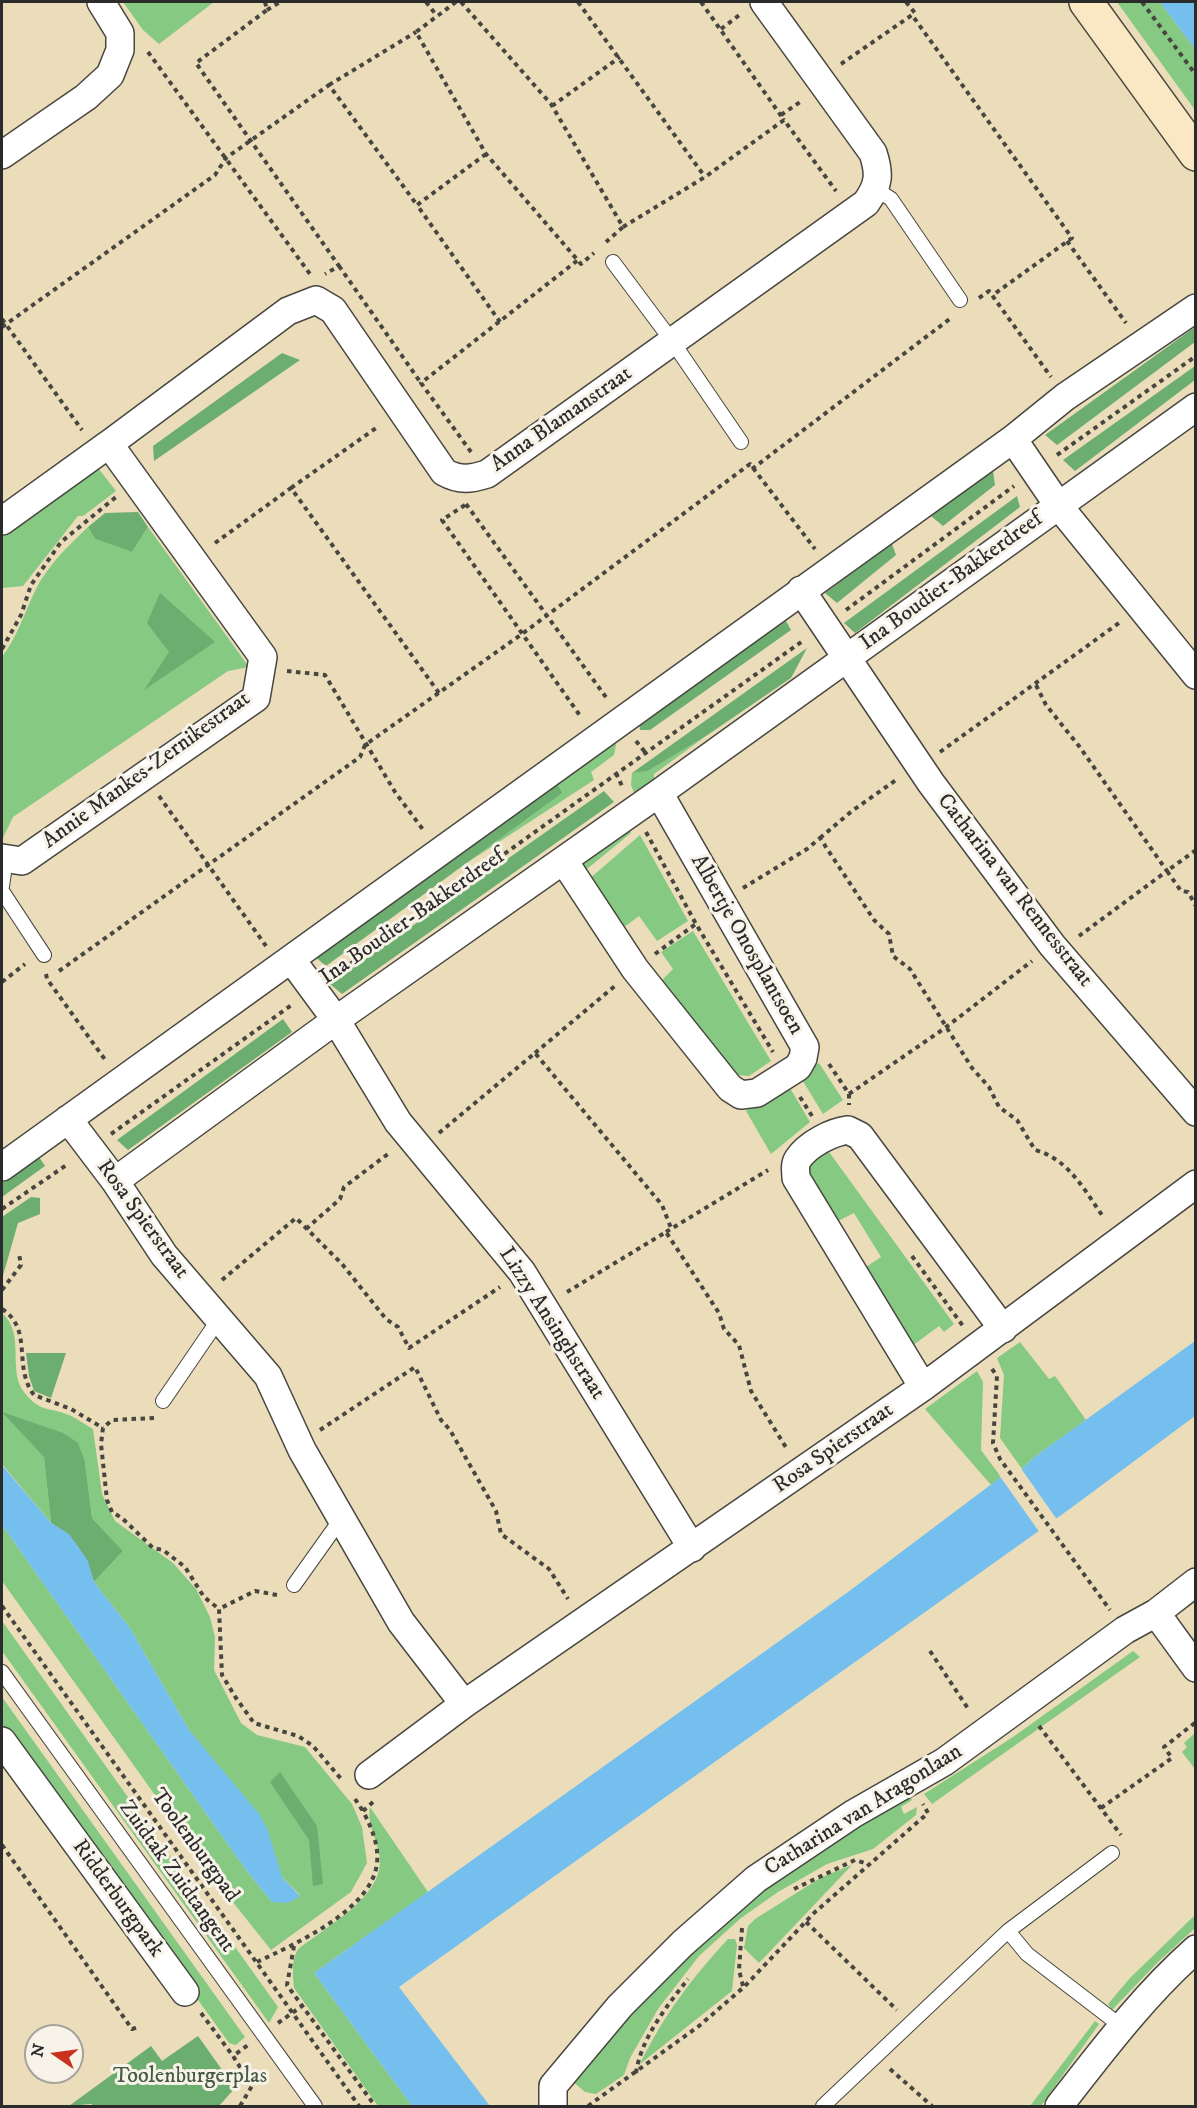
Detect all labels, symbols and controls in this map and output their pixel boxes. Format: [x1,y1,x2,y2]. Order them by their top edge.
street label: Anna Blamanstraat [486,361,638,479]
street label: Ina Boudier-Bakkerdreef [856,507,1048,657]
street label: Annie Mankes-Zernikestraat [38,687,256,855]
street label: Catharina van Rennesstraat [930,789,1098,993]
street label: Ina Boudier-Bakkerdreef [316,844,510,992]
street label: Albertje Onosplantsoen [684,850,808,1040]
street label: Rosa Spierstraat [90,1155,194,1285]
street label: Lizzy Ansinghstraat [492,1243,610,1405]
street label: Rosa Spierstraat [769,1398,899,1500]
street label: Catharina van Aragonlaan [760,1739,968,1883]
street label: Toolenburgpad [144,1784,244,1908]
street label: Zuidtak Zuidtangent [112,1796,240,1958]
street label: Ridderburgpark [66,1835,168,1963]
north arrow [24,2024,84,2084]
text: N [27,2042,50,2059]
park label: Toolenburgerplas [113,2064,267,2090]

